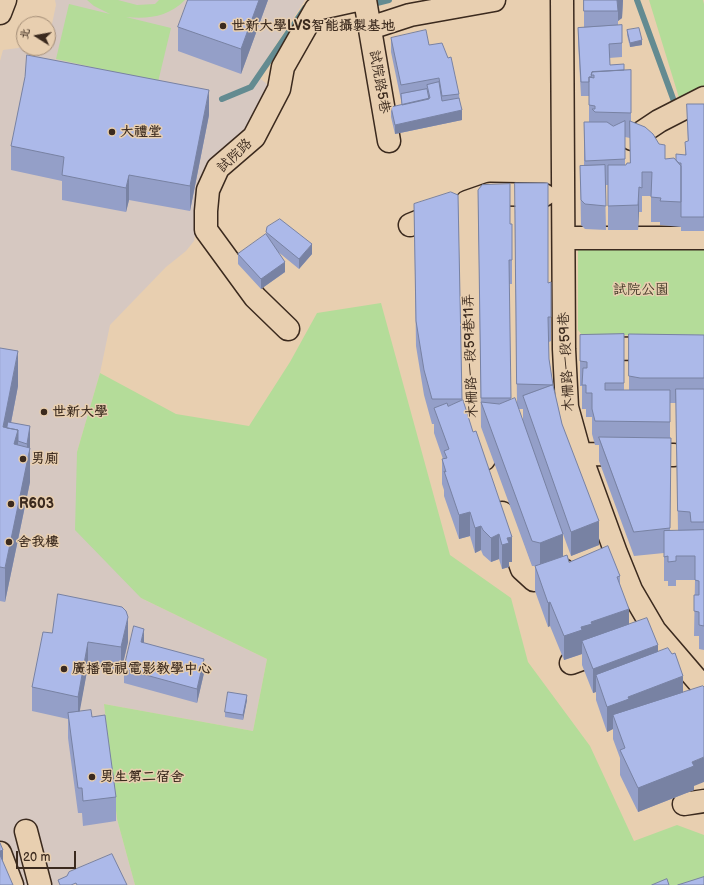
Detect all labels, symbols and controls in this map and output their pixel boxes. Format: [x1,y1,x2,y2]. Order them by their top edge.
north arrow [16,16,56,56]
place label: 世新大學LVS智能攝製基地 [231,18,395,34]
marker: 世新大學LVS智能攝製基地 [218,21,228,31]
text: 北 [17,27,32,40]
street label: 試院路5巷 [365,49,393,115]
place label: 大禮堂 [120,124,162,140]
marker: 大禮堂 [107,127,117,137]
street label: 試院路 [214,135,256,177]
park label: 試院公園 [613,282,669,298]
street label: 木柵路一段59巷11弄 [460,293,482,419]
street label: 木柵路一段59巷 [556,312,578,412]
place label: 世新大學 [52,404,108,420]
marker: 世新大學 [39,407,49,417]
place label: 男廁 [31,451,59,467]
marker: 男廁 [18,454,28,464]
place label: R603 [19,496,54,512]
marker: R603 [6,499,16,509]
place label: 舍我樓 [17,534,59,550]
marker: 舍我樓 [4,537,14,547]
place label: 廣播電視電影教學中心 [72,661,212,677]
marker: 廣播電視電影教學中心 [59,664,69,674]
place label: 男生第二宿舍 [100,769,184,785]
marker: 男生第二宿舍 [87,772,97,782]
scale bar [18,843,78,869]
text: 20 m [23,850,50,865]

